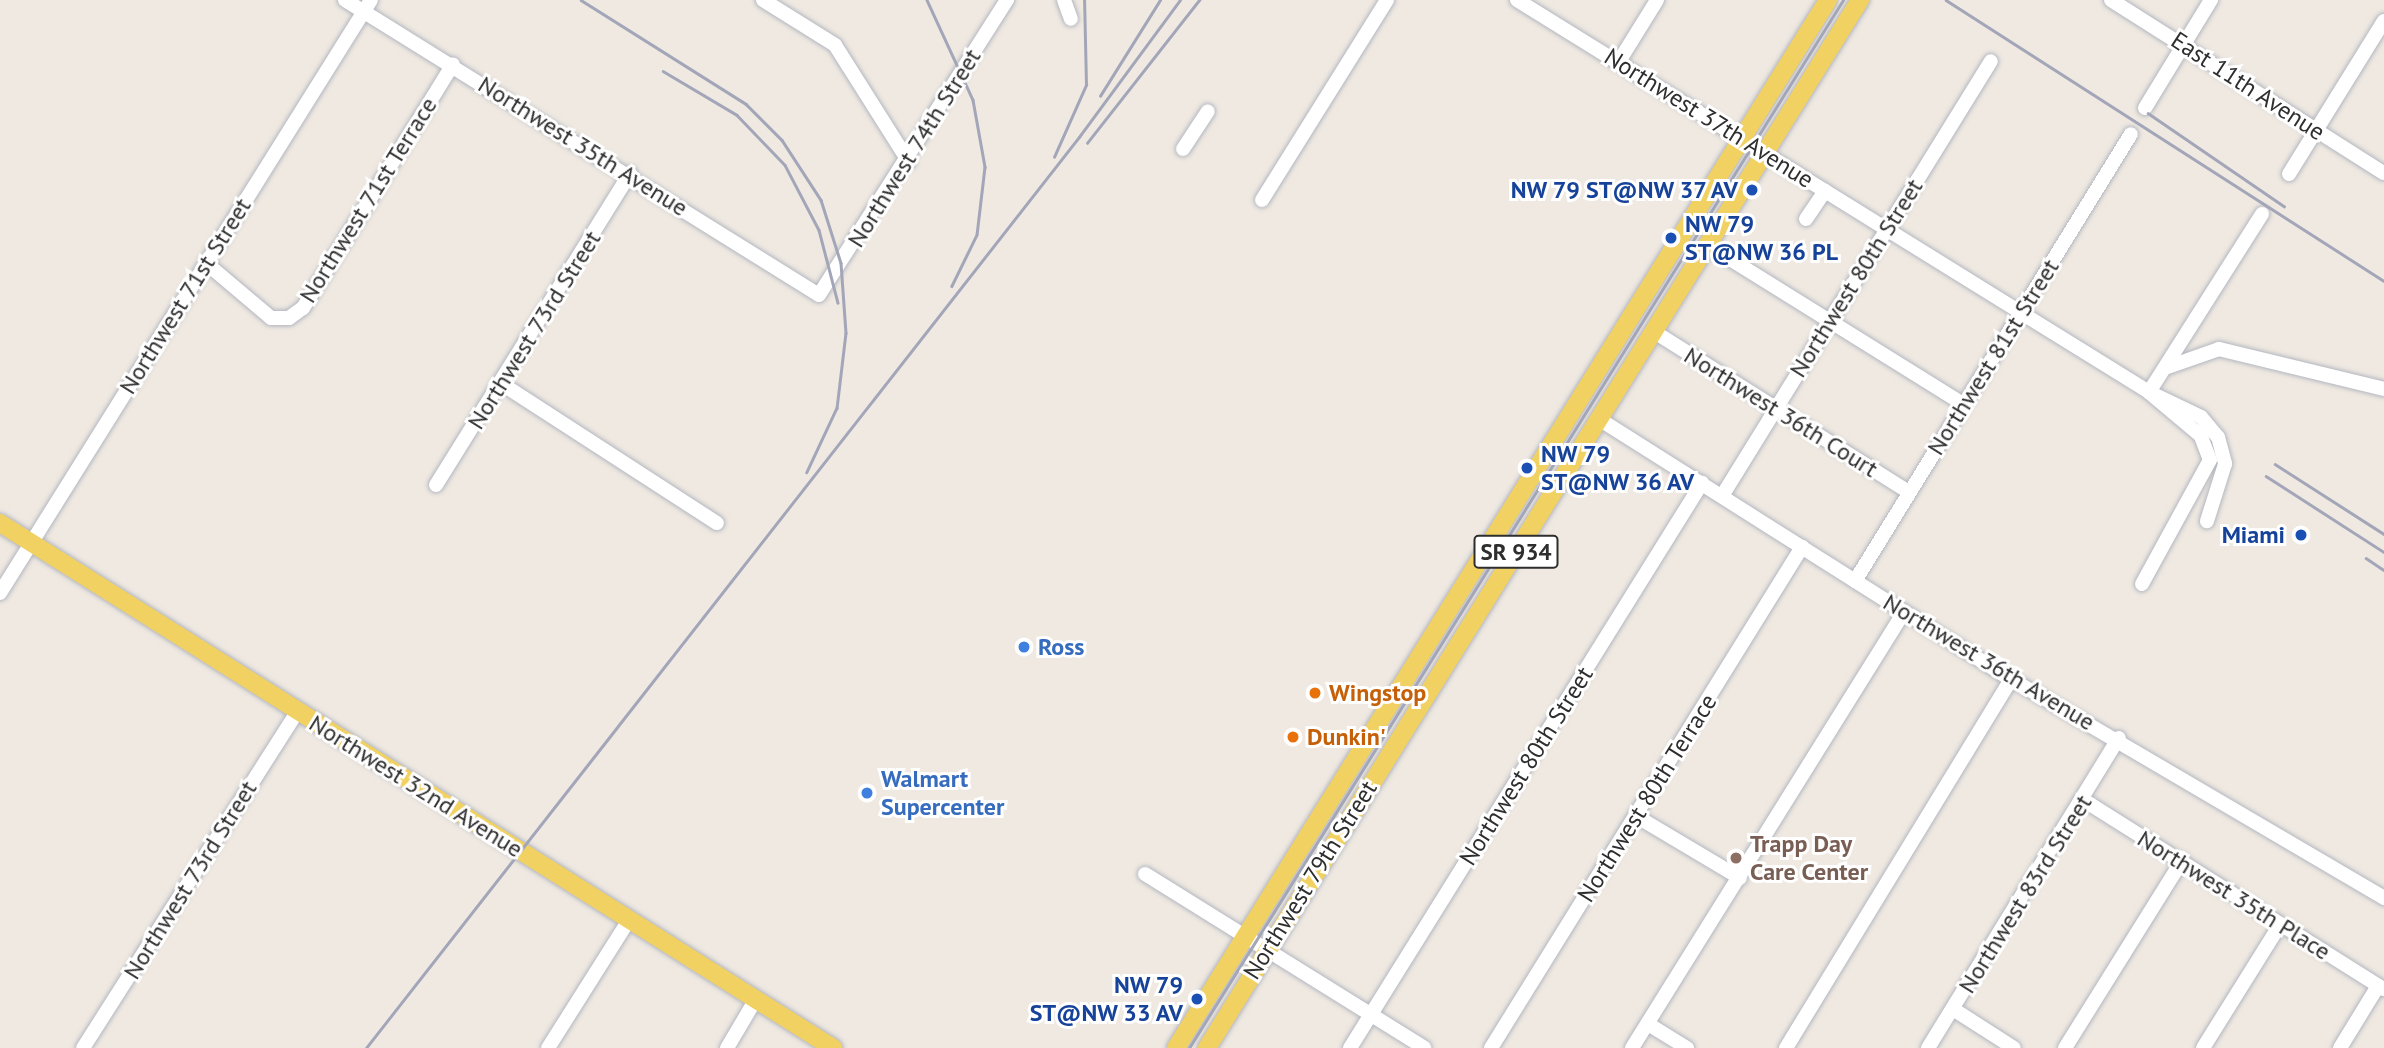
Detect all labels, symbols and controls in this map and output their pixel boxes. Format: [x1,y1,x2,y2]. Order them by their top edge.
street label: East 11th Avenue [2165,25,2331,147]
street label: Northwest 37th Avenue [1599,42,1819,194]
street label: Northwest 74th Street [841,43,987,253]
street label: Northwest 35th Avenue [473,70,693,222]
street label: Northwest 71st Terrace [293,92,443,308]
street label: Northwest 80th Street [1783,173,1929,383]
place label: NW 79 ST@NW 37 AV [1507,176,1738,204]
marker: NW 79 ST@NW 37 AV [1744,182,1760,198]
street label: Northwest 71st Street [113,193,257,399]
place label: NW 79 ST@NW 36 PL [1685,210,1839,266]
street label: Northwest 73rd Street [461,226,607,434]
marker: NW 79 ST@NW 36 PL [1663,230,1679,246]
street label: Northwest 81st Street [1921,254,2065,460]
street label: Northwest 36th Court [1679,341,1883,483]
place label: NW 79 ST@NW 36 AV [1541,440,1696,496]
marker: NW 79 ST@NW 36 AV [1519,460,1535,476]
place label: Miami [2222,521,2285,549]
marker: Miami [2291,525,2311,545]
road number: SR 934 [1472,532,1560,572]
street label: Northwest 36th Avenue [1878,587,2100,737]
place label: Ross [1038,633,1084,661]
marker: Ross [1016,639,1032,655]
street label: Northwest 80th Street [1453,661,1599,871]
place label: Wingstop [1329,679,1426,707]
marker: Wingstop [1307,685,1323,701]
street label: Northwest 80th Terrace [1571,688,1723,908]
street label: Northwest 32nd Avenue [304,708,528,864]
place label: Dunkin' [1307,723,1386,751]
marker: Dunkin' [1285,729,1301,745]
place label: Walmart Supercenter [881,765,1004,821]
street label: Northwest 79th Street [1237,775,1383,985]
street label: Northwest 73rd Street [117,776,263,984]
marker: Walmart Supercenter [859,785,875,801]
street label: Northwest 83rd Street [1952,790,2098,998]
street label: Northwest 35th Place [2132,824,2336,966]
place label: Trapp Day Care Center [1750,830,1868,886]
marker: Trapp Day Care Center [1728,850,1744,866]
place label: NW 79 ST@NW 33 AV [1028,971,1183,1027]
marker: NW 79 ST@NW 33 AV [1189,991,1205,1007]

